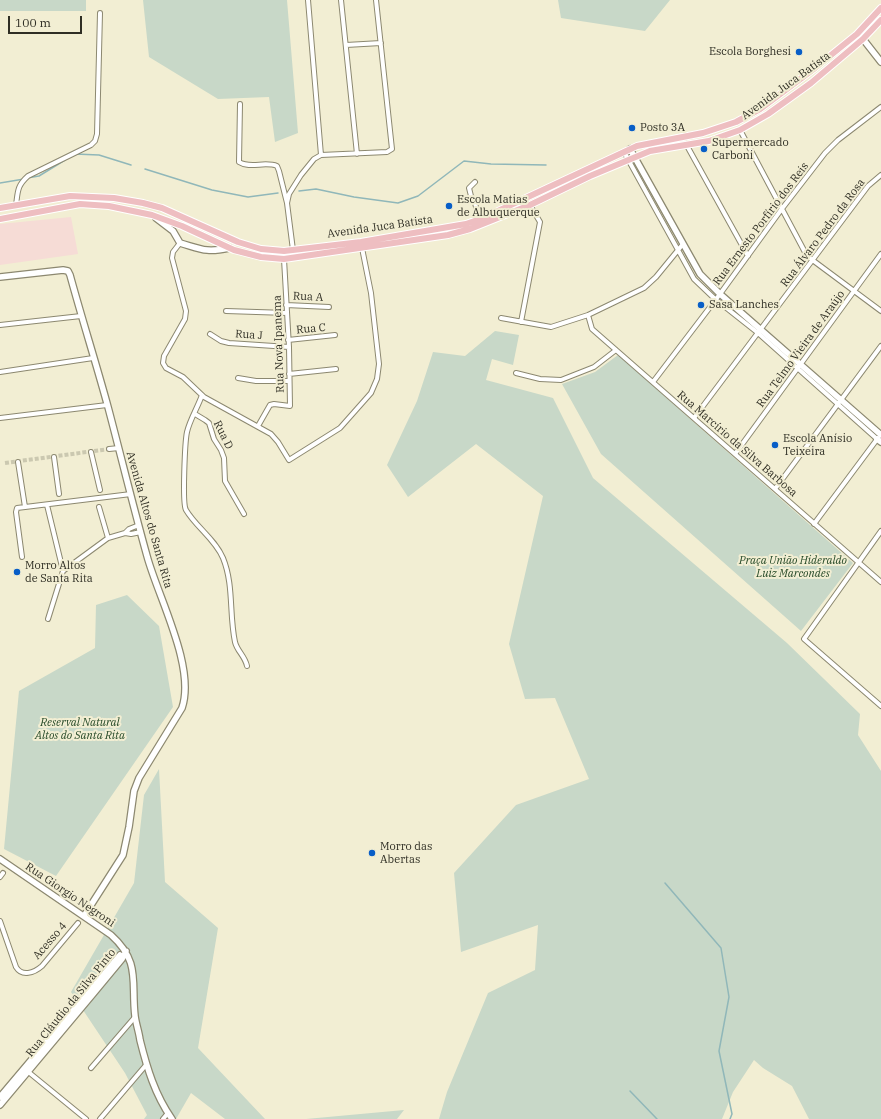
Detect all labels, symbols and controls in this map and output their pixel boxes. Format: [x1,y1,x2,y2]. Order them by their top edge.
scale bar [10,8,84,34]
text: 100 m [15,15,51,30]
place label: Escola Borghesi [709,45,791,59]
marker: Escola Borghesi [794,47,804,57]
street label: Avenida Juca Batista [739,49,833,123]
place label: Posto 3A [640,121,685,135]
marker: Posto 3A [627,123,637,133]
place label: Supermercado Carboni [712,136,789,162]
marker: Supermercado Carboni [699,144,709,154]
street label: Rua Ernesto Porfírio dos Reis [710,160,812,288]
street label: Rua Álvaro Pedro da Rosa [778,176,868,290]
place label: Escola Matias de Albuquerque [457,193,540,219]
marker: Escola Matias de Albuquerque [444,201,454,211]
street label: Avenida Juca Batista [326,213,434,241]
street label: Rua Telmo Vieira de Araújo [754,288,848,410]
street label: Rua A [293,290,323,304]
street label: Rua Nova Ipanema [271,295,287,393]
place label: Sasa Lanches [709,298,779,312]
marker: Sasa Lanches [696,300,706,310]
street label: Rua C [296,321,326,337]
street label: Rua J [235,327,263,343]
street label: Rua Marcírio da Silva Barbosa [674,388,800,500]
street label: Rua D [210,418,236,452]
place label: Escola Anísio Teixeira [783,432,852,458]
marker: Escola Anísio Teixeira [770,440,780,450]
street label: Avenida Altos do Santa Rita [123,450,175,590]
park label: Praça União Hideraldo Luiz Marcondes [739,554,847,580]
place label: Morro Altos de Santa Rita [25,559,93,585]
marker: Morro Altos de Santa Rita [12,567,22,577]
park label: Reserval Natural Altos do Santa Rita [35,716,125,742]
place label: Morro das Abertas [380,840,432,866]
marker: Morro das Abertas [367,848,377,858]
street label: Rua Giorgio Negroni [23,860,117,930]
street label: Acesso 4 [30,920,70,962]
street label: Rua Cláudio da Silva Pinto [23,946,119,1060]

